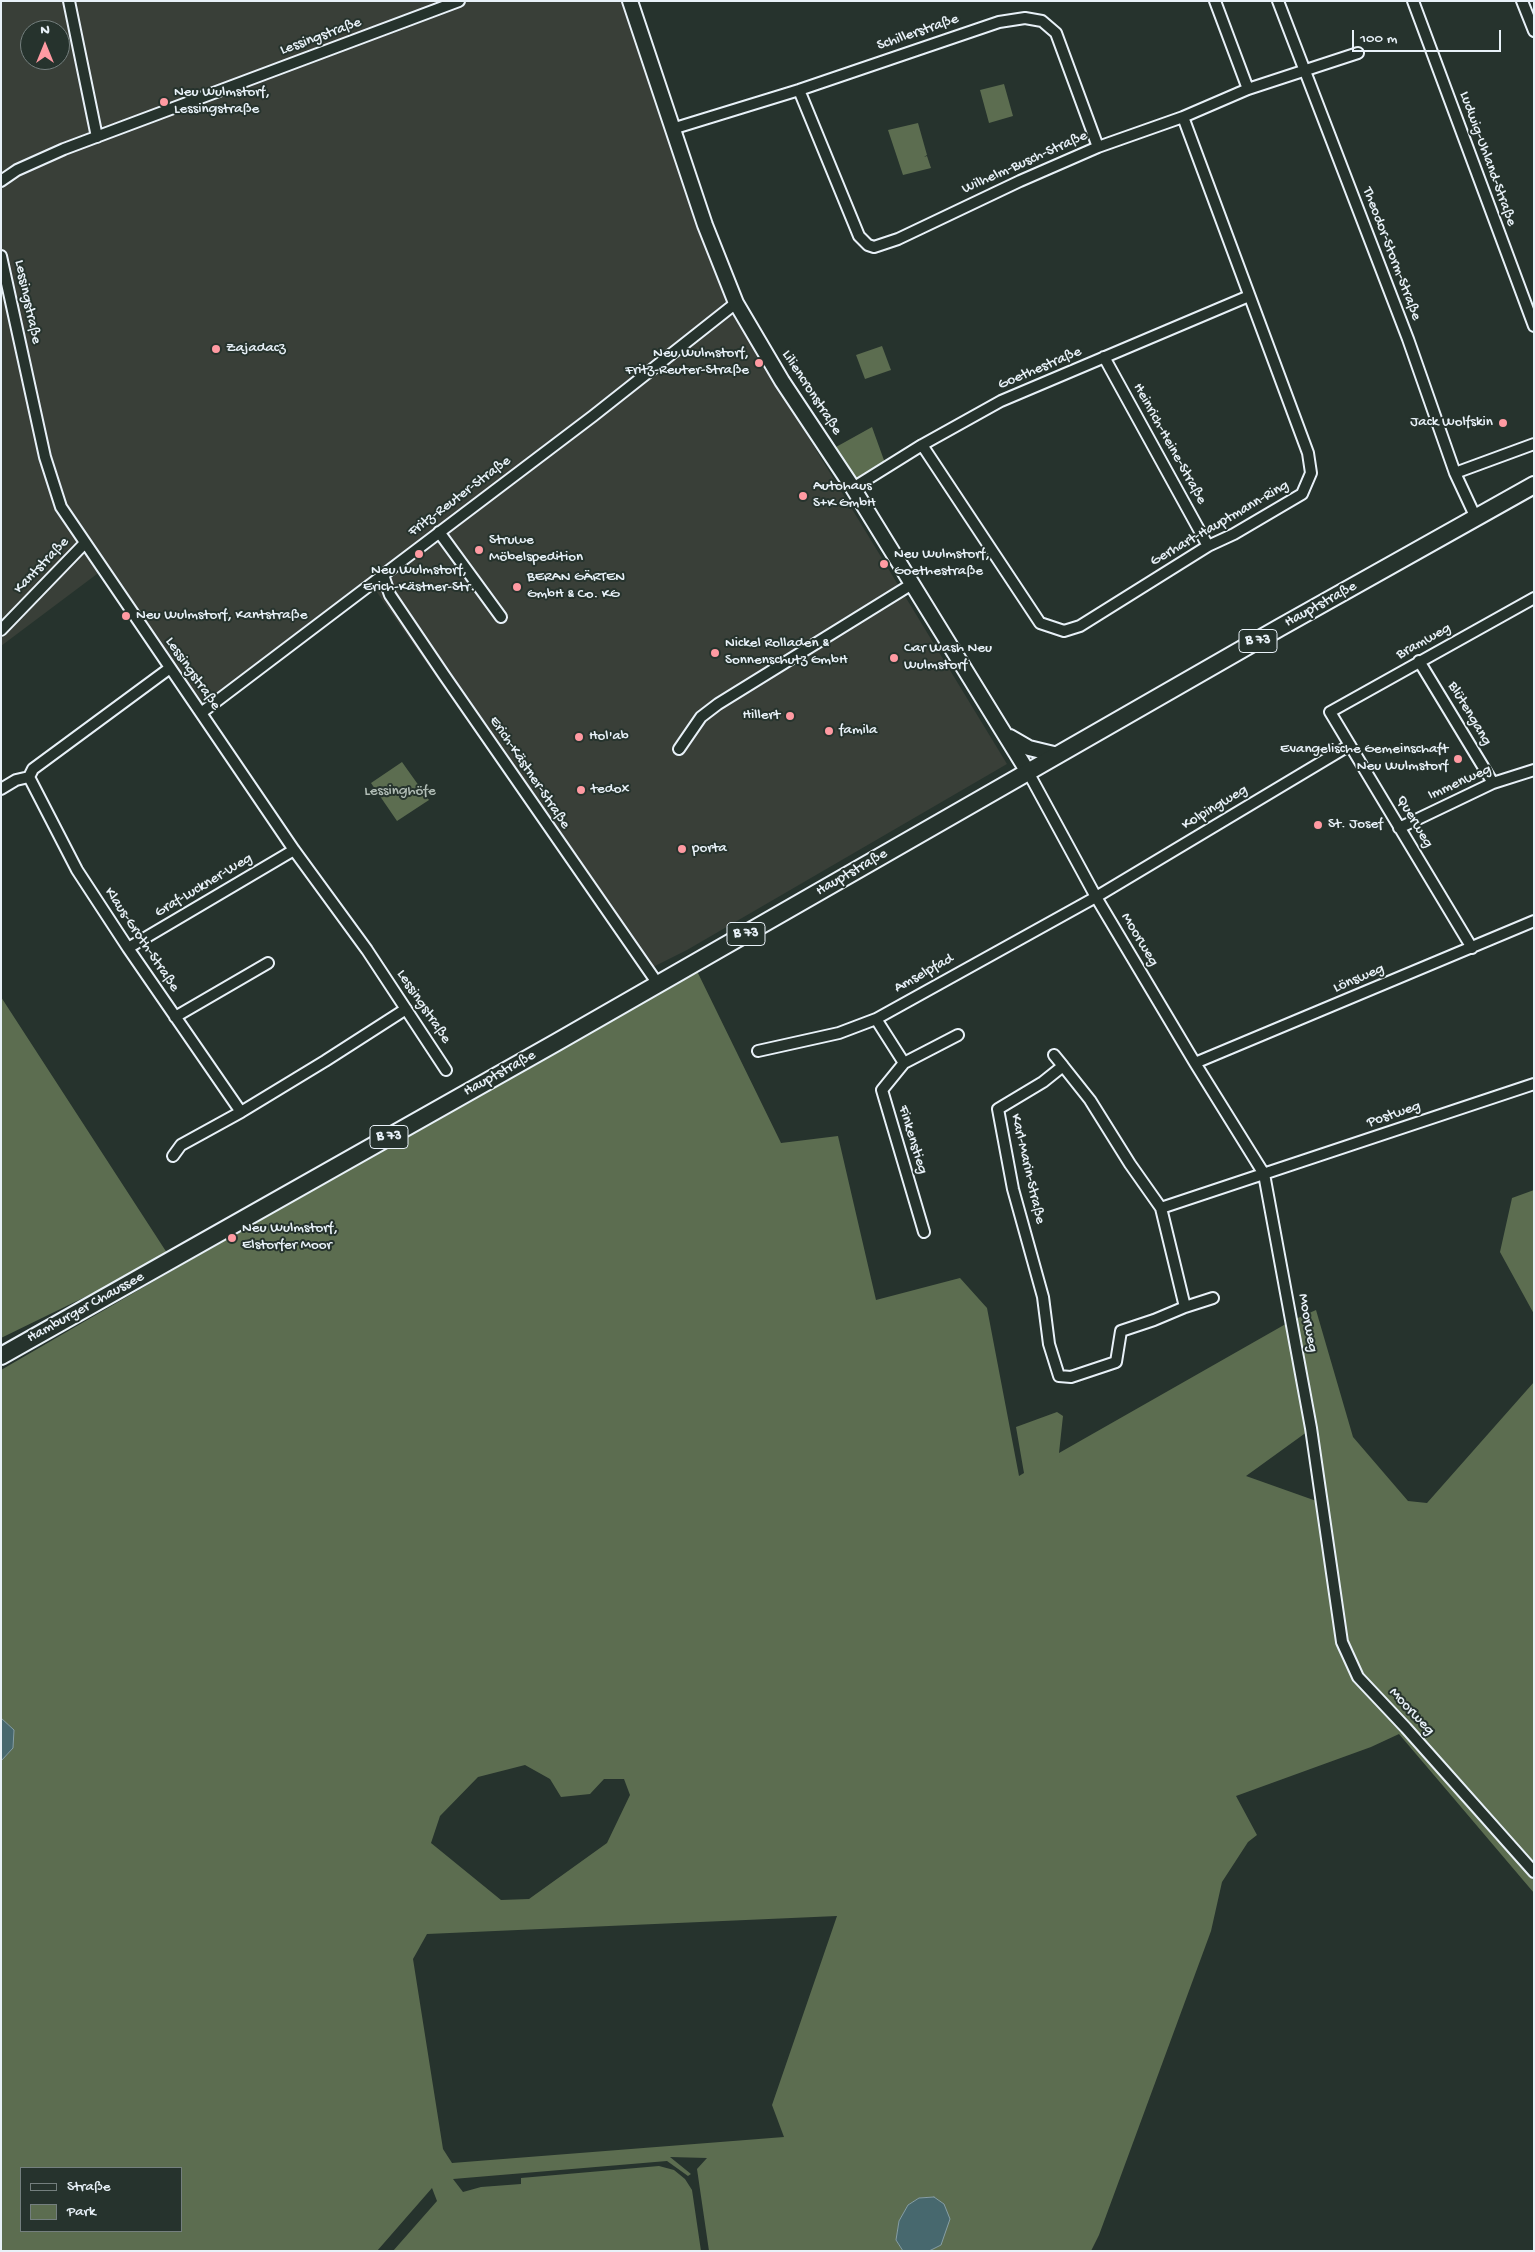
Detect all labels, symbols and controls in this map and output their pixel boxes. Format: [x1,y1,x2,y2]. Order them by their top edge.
street label: Schillerstraße [875,11,961,55]
street label: Lessingstraße [278,14,364,60]
north arrow [20,20,70,70]
scale bar [1355,20,1504,52]
text: N [40,22,50,39]
text: 100 m [1360,30,1397,48]
place label: Neu Wulmstorf, Lessingstraße [174,84,270,119]
street label: Ludwig-Uhland-Straße [1454,89,1520,229]
marker: Neu Wulmstorf, Lessingstraße [158,96,170,108]
street label: Wilhelm-Busch-Straße [959,127,1091,199]
street label: Theodor-Storm-Straße [1357,185,1425,323]
street label: Lessingstraße [9,258,45,346]
place label: Zajadacz [226,340,286,358]
marker: Zajadacz [210,343,222,355]
street label: Goethestraße [995,343,1085,395]
place label: Neu Wulmstorf, Fritz-Reuter-Straße [625,345,749,380]
street label: Liliencronstraße [777,347,845,439]
marker: Neu Wulmstorf, Fritz-Reuter-Straße [753,357,765,369]
street label: Heinrich-Heine-Straße [1128,380,1210,508]
place label: Jack Wolfskin [1410,414,1493,432]
marker: Jack Wolfskin [1497,417,1509,429]
street label: Fritz-Reuter-Straße [405,453,515,541]
street label: Gerhart-Hauptmann-Ring [1147,477,1293,571]
place label: Autohaus S+K GmbH [813,478,876,513]
marker: Autohaus S+K GmbH [797,490,809,502]
place label: Struwe Möbelspedition [489,532,583,567]
street label: Kantstraße [11,534,73,598]
marker: Struwe Möbelspedition [473,544,485,556]
place label: Neu Wulmstorf, Goethestraße [894,546,990,581]
marker: Neu Wulmstorf, Erich-Kästner-Str. [413,548,425,560]
marker: Neu Wulmstorf, Goethestraße [878,558,890,570]
place label: Neu Wulmstorf, Erich-Kästner-Str. [363,562,475,597]
place label: BERAN GÄRTEN GmbH & Co. KG [527,569,625,604]
street label: Hauptstraße [1282,578,1360,632]
marker: BERAN GÄRTEN GmbH & Co. KG [511,581,523,593]
place label: Neu Wulmstorf, Kantstraße [136,607,307,625]
marker: Neu Wulmstorf, Kantstraße [120,610,132,622]
street label: Bramweg [1393,620,1455,664]
road number: B 73 [1239,630,1277,652]
street label: Lessingstraße [160,634,224,714]
place label: Nickel Rolladen & Sonnenschutz GmbH [725,635,847,670]
place label: Car Wash Neu Wulmstorf [904,640,992,675]
marker: Nickel Rolladen & Sonnenschutz GmbH [709,647,721,659]
marker: Car Wash Neu Wulmstorf [888,652,900,664]
street label: Blütengang [1443,679,1495,749]
place label: Hillert [742,707,780,725]
marker: Hillert [784,710,796,722]
street label: Erich-Kästner-Straße [484,713,574,833]
place label: famila [839,722,877,740]
marker: famila [823,725,835,737]
place label: Hol'ab [589,728,629,746]
marker: Hol'ab [573,731,585,743]
place label: Evangelische Gemeinschaft Neu Wulmstorf [1280,741,1448,776]
marker: Evangelische Gemeinschaft Neu Wulmstorf [1452,753,1464,765]
street label: Immenweg [1425,761,1495,805]
place label: tedox [591,781,629,799]
street label: Kolpingweg [1179,781,1251,835]
park label: Lessinghöfe [364,783,436,801]
marker: tedox [575,784,587,796]
street label: Querweg [1391,792,1437,852]
place label: St. Josef [1328,816,1383,834]
marker: St. Josef [1312,819,1324,831]
place label: porta [692,840,727,858]
marker: porta [676,843,688,855]
street label: Hauptstraße [813,845,891,901]
street label: Graf-Luckner-Weg [152,850,256,922]
street label: Klaus-Groth-Straße [99,884,183,996]
street label: Moorweg [1116,910,1162,970]
road number: B 73 [727,922,765,946]
street label: Amselpfad [891,950,957,998]
street label: Lönsweg [1331,960,1387,998]
street label: Lessingstraße [392,967,454,1047]
street label: Hauptstraße [461,1047,539,1101]
street label: Postweg [1365,1097,1423,1133]
street label: Finkenstieg [893,1104,931,1176]
street label: Karl-Marin-Straße [1006,1112,1048,1226]
road number: B 73 [370,1126,408,1148]
place label: Neu Wulmstorf, Elstorfer Moor [242,1220,338,1255]
marker: Neu Wulmstorf, Elstorfer Moor [226,1232,238,1244]
street label: Hamburger Chaussee [24,1268,148,1348]
street label: Moorweg [1293,1292,1321,1354]
street label: Moorweg [1384,1684,1438,1740]
legend [20,2167,182,2232]
text: Straße [67,2178,111,2196]
text: Park [67,2203,96,2221]

